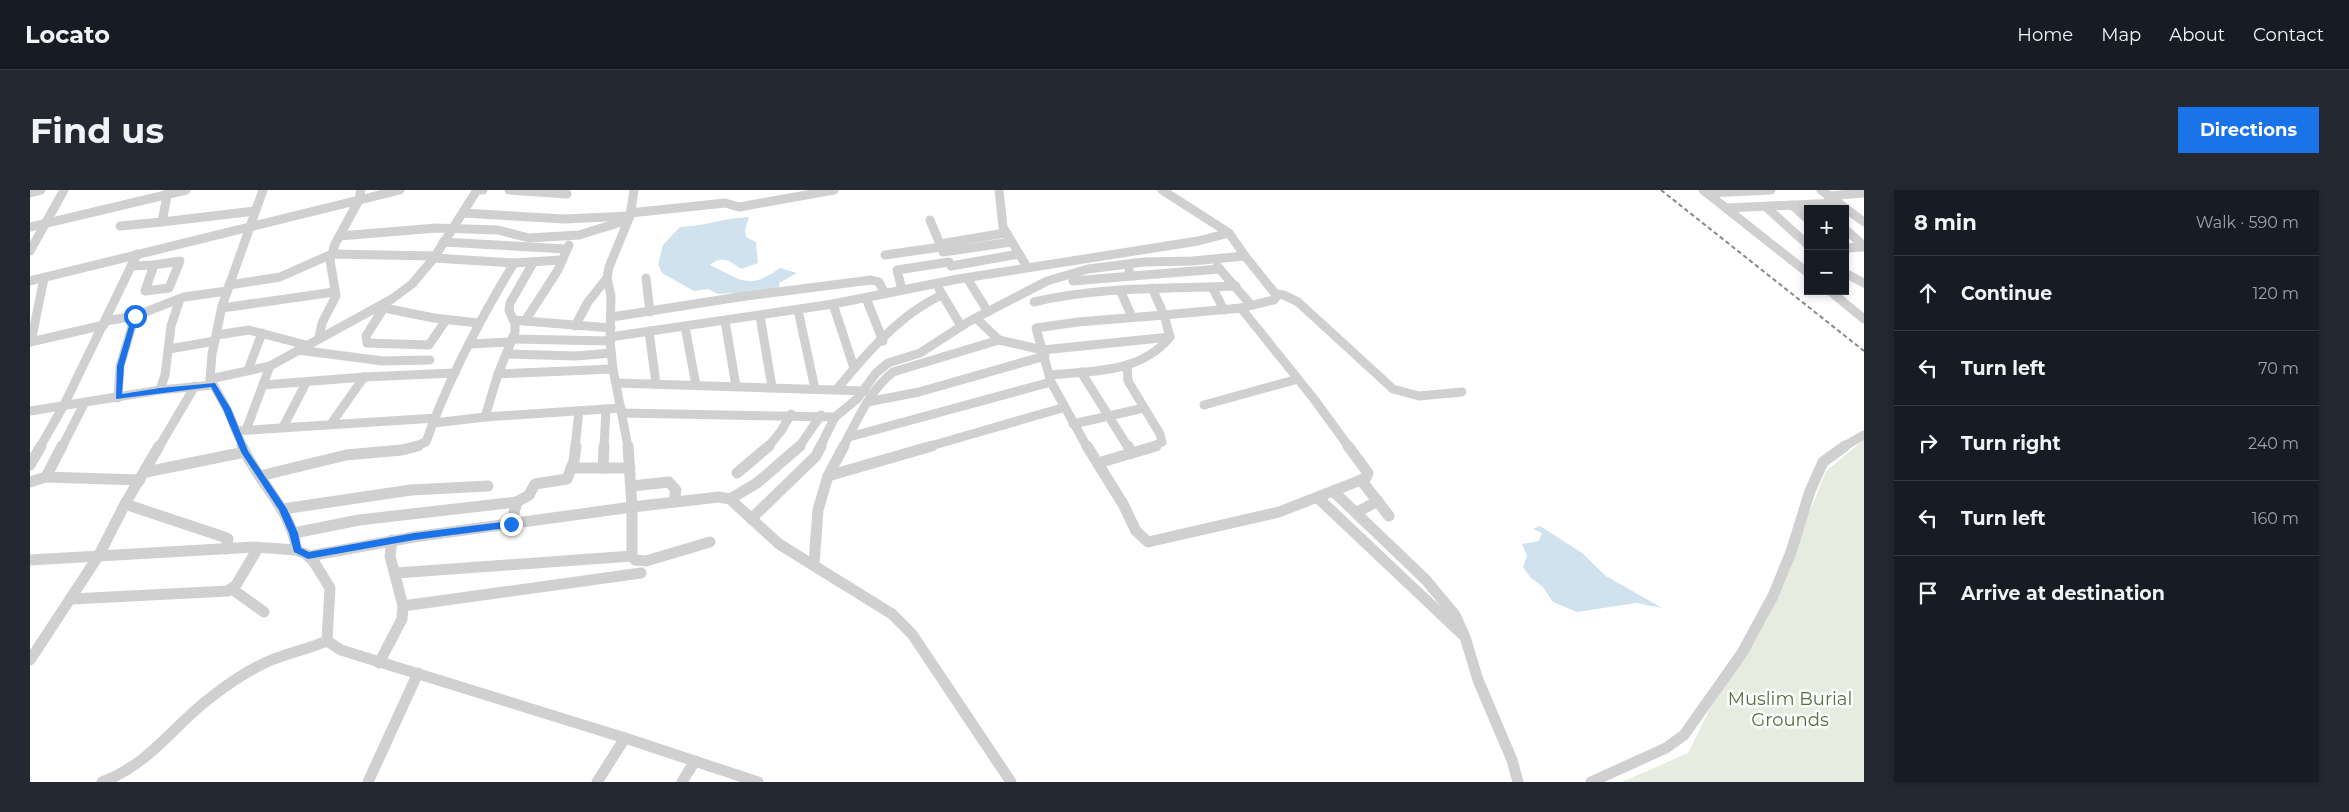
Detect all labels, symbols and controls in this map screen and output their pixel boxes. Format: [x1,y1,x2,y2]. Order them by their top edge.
text: Locato [25,20,110,49]
text: Home [2017,24,2073,46]
text: Map [2101,24,2141,46]
text: About [2169,24,2225,46]
text: Contact [2253,24,2324,46]
button: Directions [2178,107,2319,153]
text: Find us [30,109,164,152]
map controls [1804,205,1849,295]
button: + [1804,205,1849,250]
text: 8 min [1914,210,1977,235]
text: Walk · 590 m [2196,213,2299,232]
button: − [1804,250,1849,295]
icon: ahead [1914,279,1942,307]
text: Continue [1961,282,2052,305]
text: 120 m [2252,284,2299,303]
route start [124,305,147,328]
icon: left [1914,354,1942,382]
text: Turn left [1961,357,2046,380]
text: 70 m [2258,359,2299,378]
icon: right [1914,429,1942,457]
text: Turn right [1961,432,2061,455]
text: 240 m [2248,434,2299,453]
icon: left [1914,504,1942,532]
text: Turn left [1961,507,2046,530]
text: 160 m [2252,509,2299,528]
route end [500,513,523,536]
icon: arrive [1914,579,1942,607]
text: Arrive at destination [1961,582,2165,605]
park label: Muslim Burial Grounds [1728,688,1852,731]

